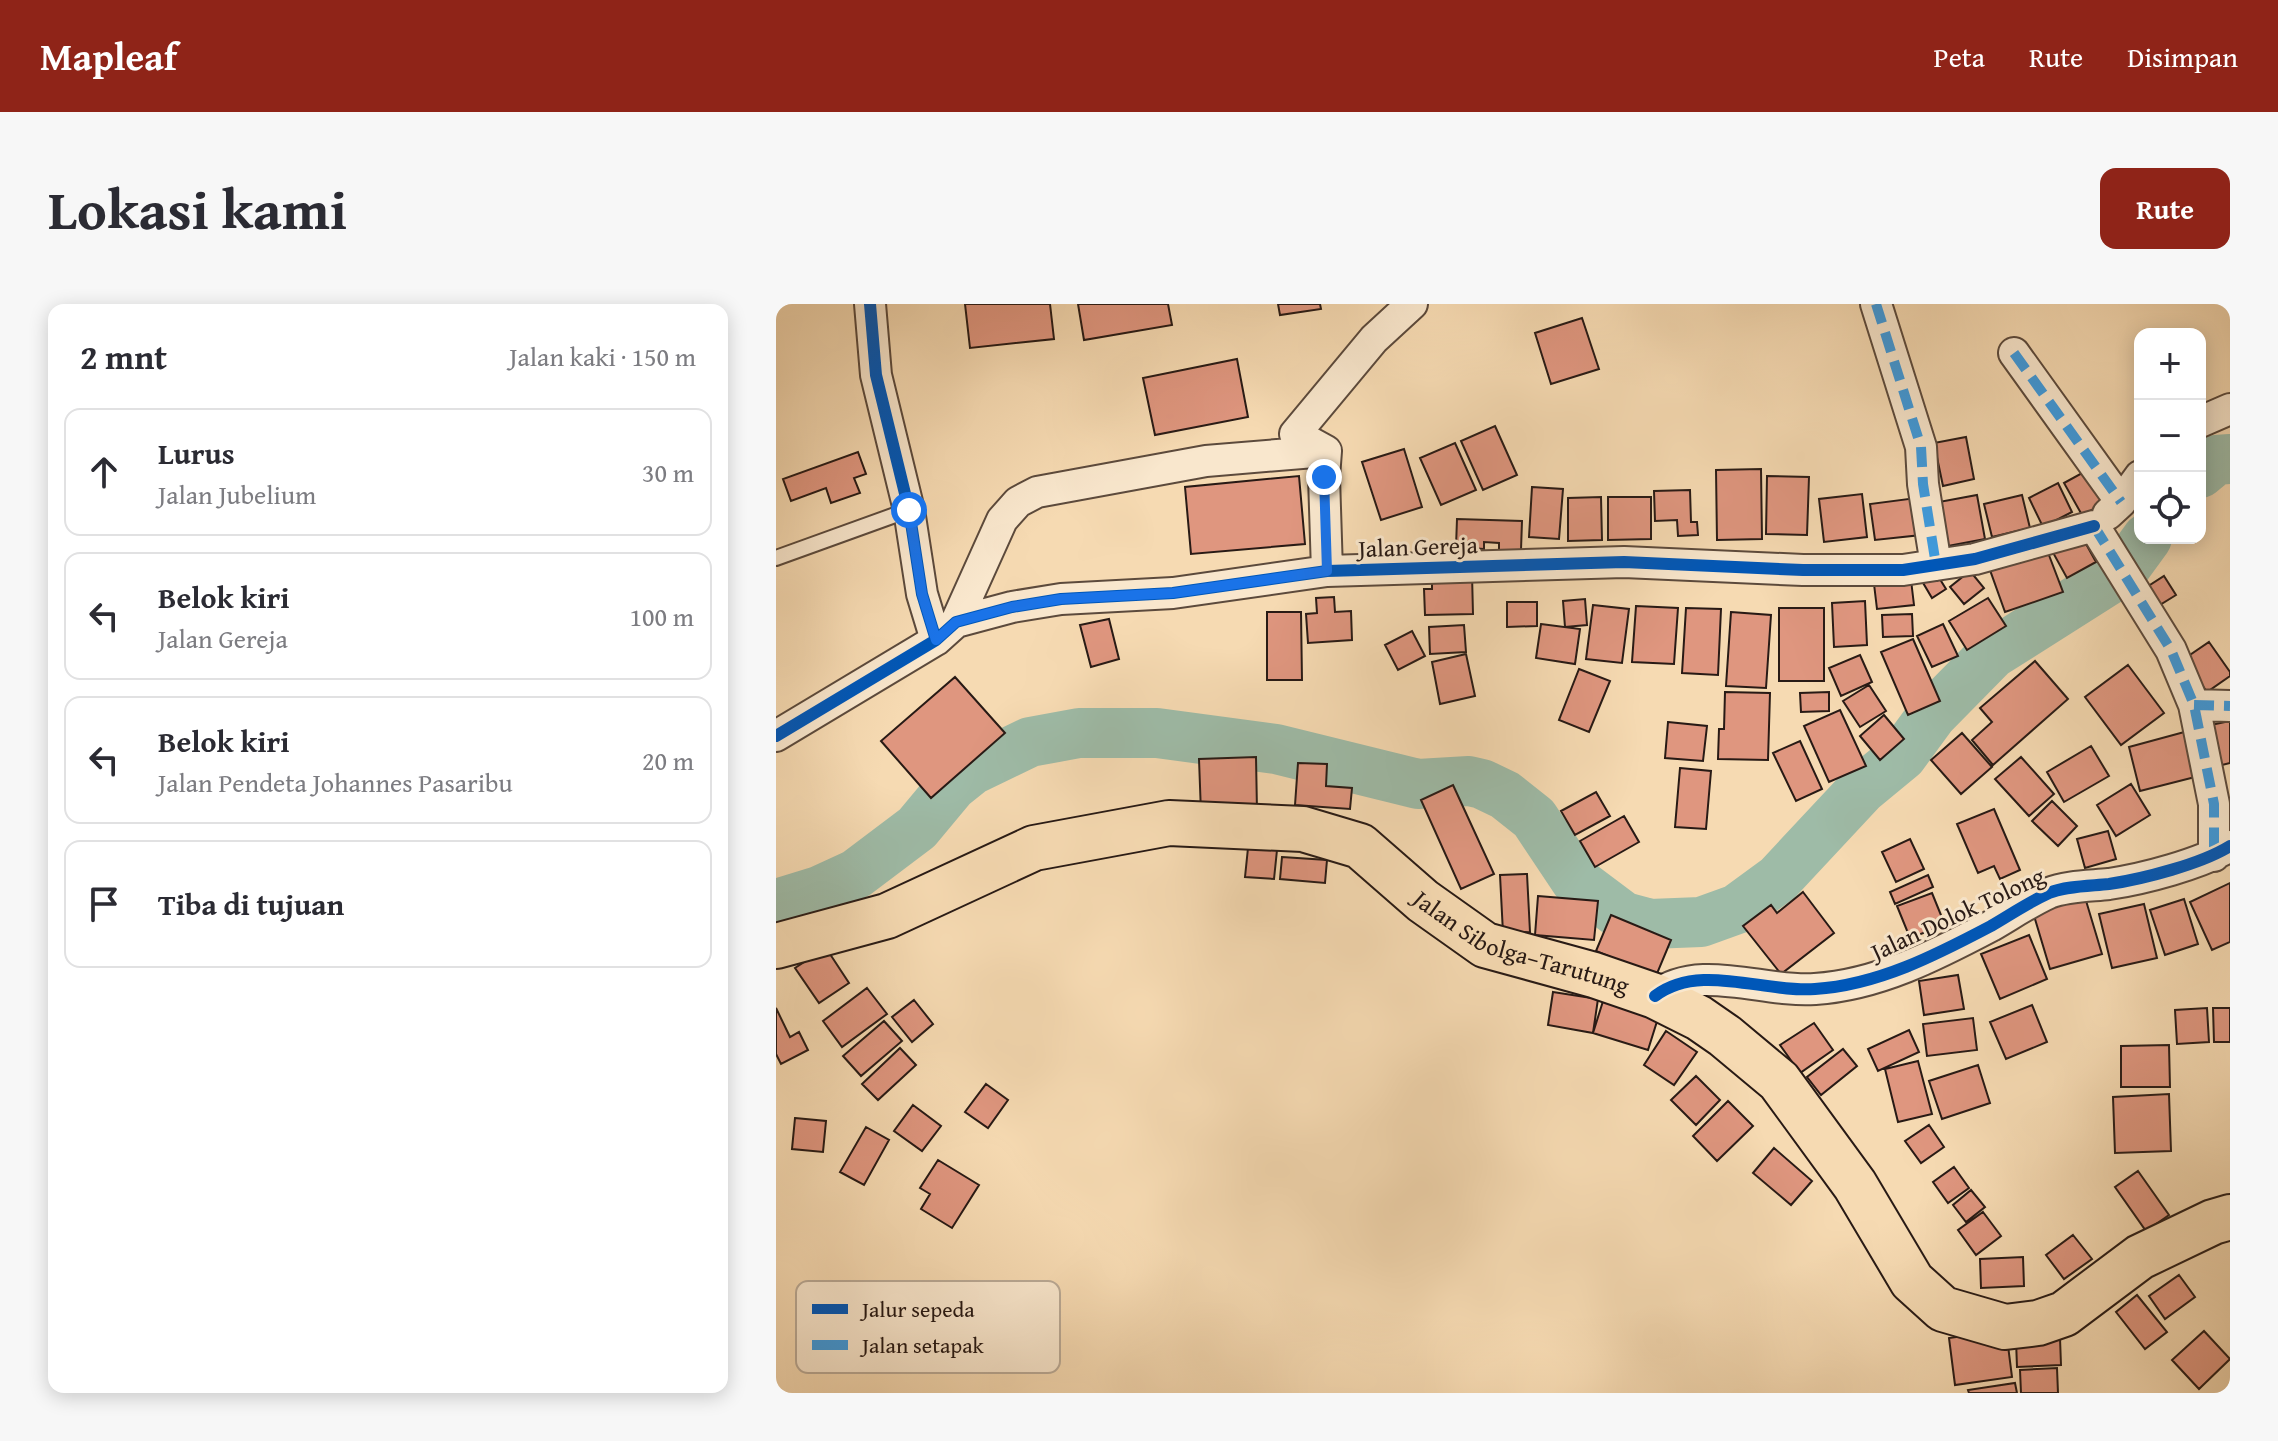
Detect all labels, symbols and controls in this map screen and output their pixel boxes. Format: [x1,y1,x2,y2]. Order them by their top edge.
text: Mapleaf [40,28,177,84]
text: Peta [1934,36,1985,77]
text: Rute [2029,36,2083,77]
text: Disimpan [2127,36,2238,77]
text: Lokasi kami [48,167,347,250]
button: Rute [2100,168,2230,249]
map controls [2134,328,2206,544]
button: + [2134,328,2206,400]
text: 2 mnt [80,332,167,381]
text: Jalan kaki · 150 m [509,337,696,376]
button: − [2134,400,2206,472]
text: Lurus [158,431,235,475]
icon: ahead [82,450,126,494]
text: 30 m [642,453,694,492]
route end [1306,459,1342,495]
button: locate [2134,472,2206,544]
text: Jalan Jubelium [158,475,316,514]
route start [891,492,927,528]
street label: Jalan Gereja [1355,527,1479,566]
text: Belok kiri [158,575,290,619]
icon: left [82,594,126,638]
text: 100 m [629,597,694,636]
text: Jalan Gereja [158,619,288,658]
text: Belok kiri [158,719,290,763]
icon: left [82,738,126,782]
text: 20 m [642,741,694,780]
text: Jalan Pendeta Johannes Pasaribu [158,763,513,802]
street label: Jalan Dolok Tolong [1862,858,2051,970]
street label: Jalan Sibolga–Tarutung [1403,880,1634,1003]
icon: arrive [82,882,126,926]
text: Tiba di tujuan [158,882,344,926]
legend [796,1281,1060,1373]
text: Jalur sepeda [859,1293,975,1325]
text: Jalan setapak [859,1329,985,1361]

